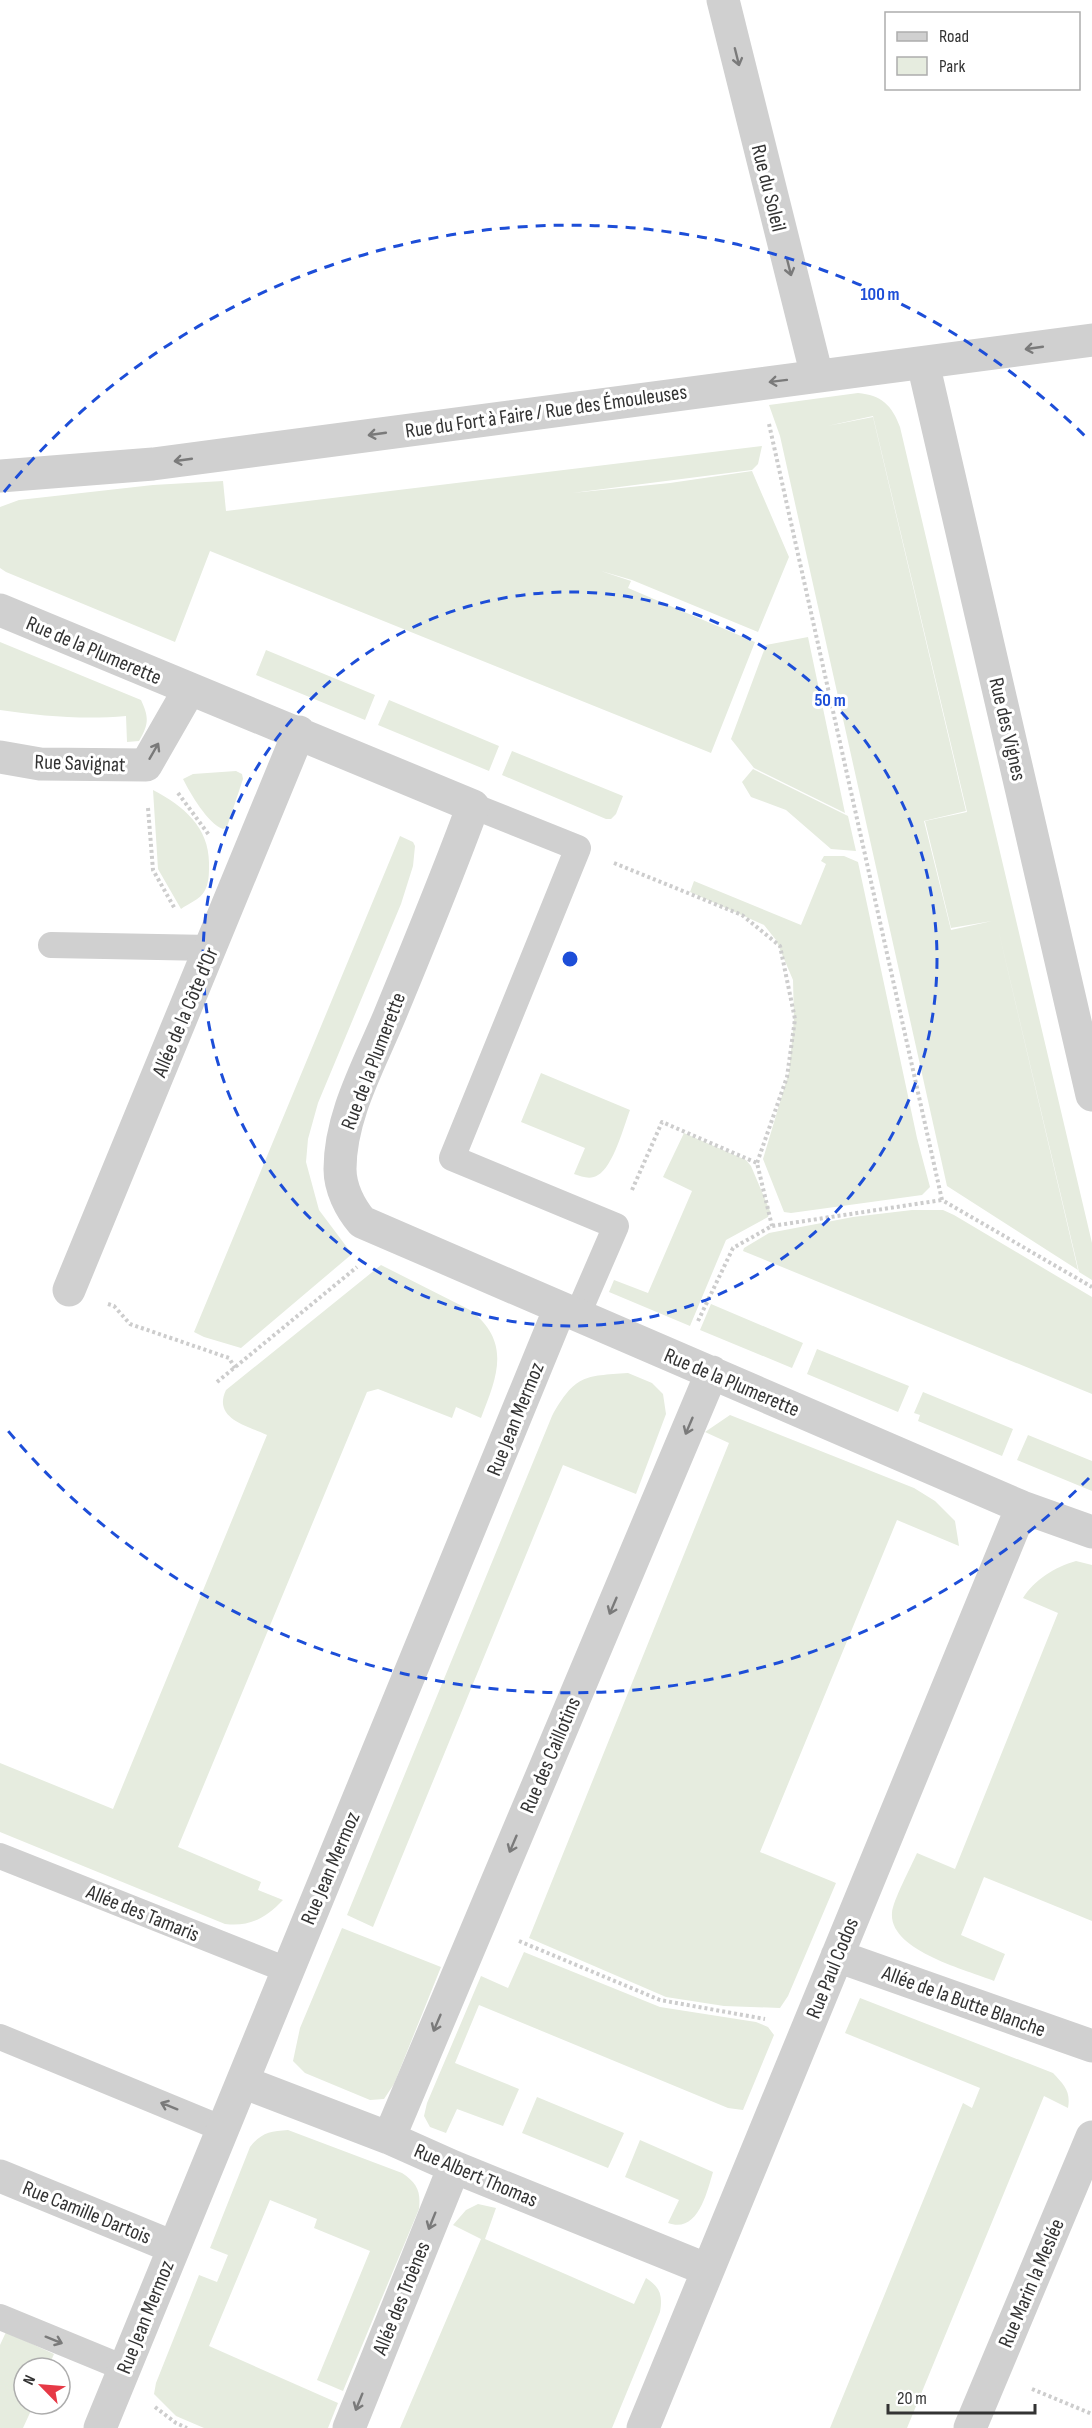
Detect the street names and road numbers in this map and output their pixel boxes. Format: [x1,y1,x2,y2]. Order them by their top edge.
street label: Rue du Soleil [746,142,791,234]
street label: Rue du Fort à Faire / Rue des Émouleuses [404,379,688,444]
street label: Rue de la Plumerette [22,611,165,690]
street label: Rue des Vignes [984,675,1032,783]
street label: Rue Savignat [34,749,126,778]
street label: Allée de la Côte d'Or [147,944,224,1082]
street label: Rue de la Plumerette [336,989,411,1133]
street label: Rue de la Plumerette [660,1343,803,1422]
street label: Rue Jean Mermoz [481,1358,550,1479]
street label: Rue des Caillotins [515,1693,586,1817]
street label: Rue Jean Mermoz [296,1808,366,1928]
street label: Allée des Tamaris [82,1879,203,1947]
street label: Rue Paul Codos [801,1914,864,2022]
street label: Allée de la Butte Blanche [878,1960,1049,2043]
street label: Rue Albert Thomas [410,2138,541,2213]
street label: Rue Camille Dartois [19,2175,155,2250]
street label: Rue Marin la Meslée [993,2215,1070,2351]
street label: Allée des Troènes [367,2238,436,2360]
street label: Rue Jean Mermoz [111,2256,180,2377]

